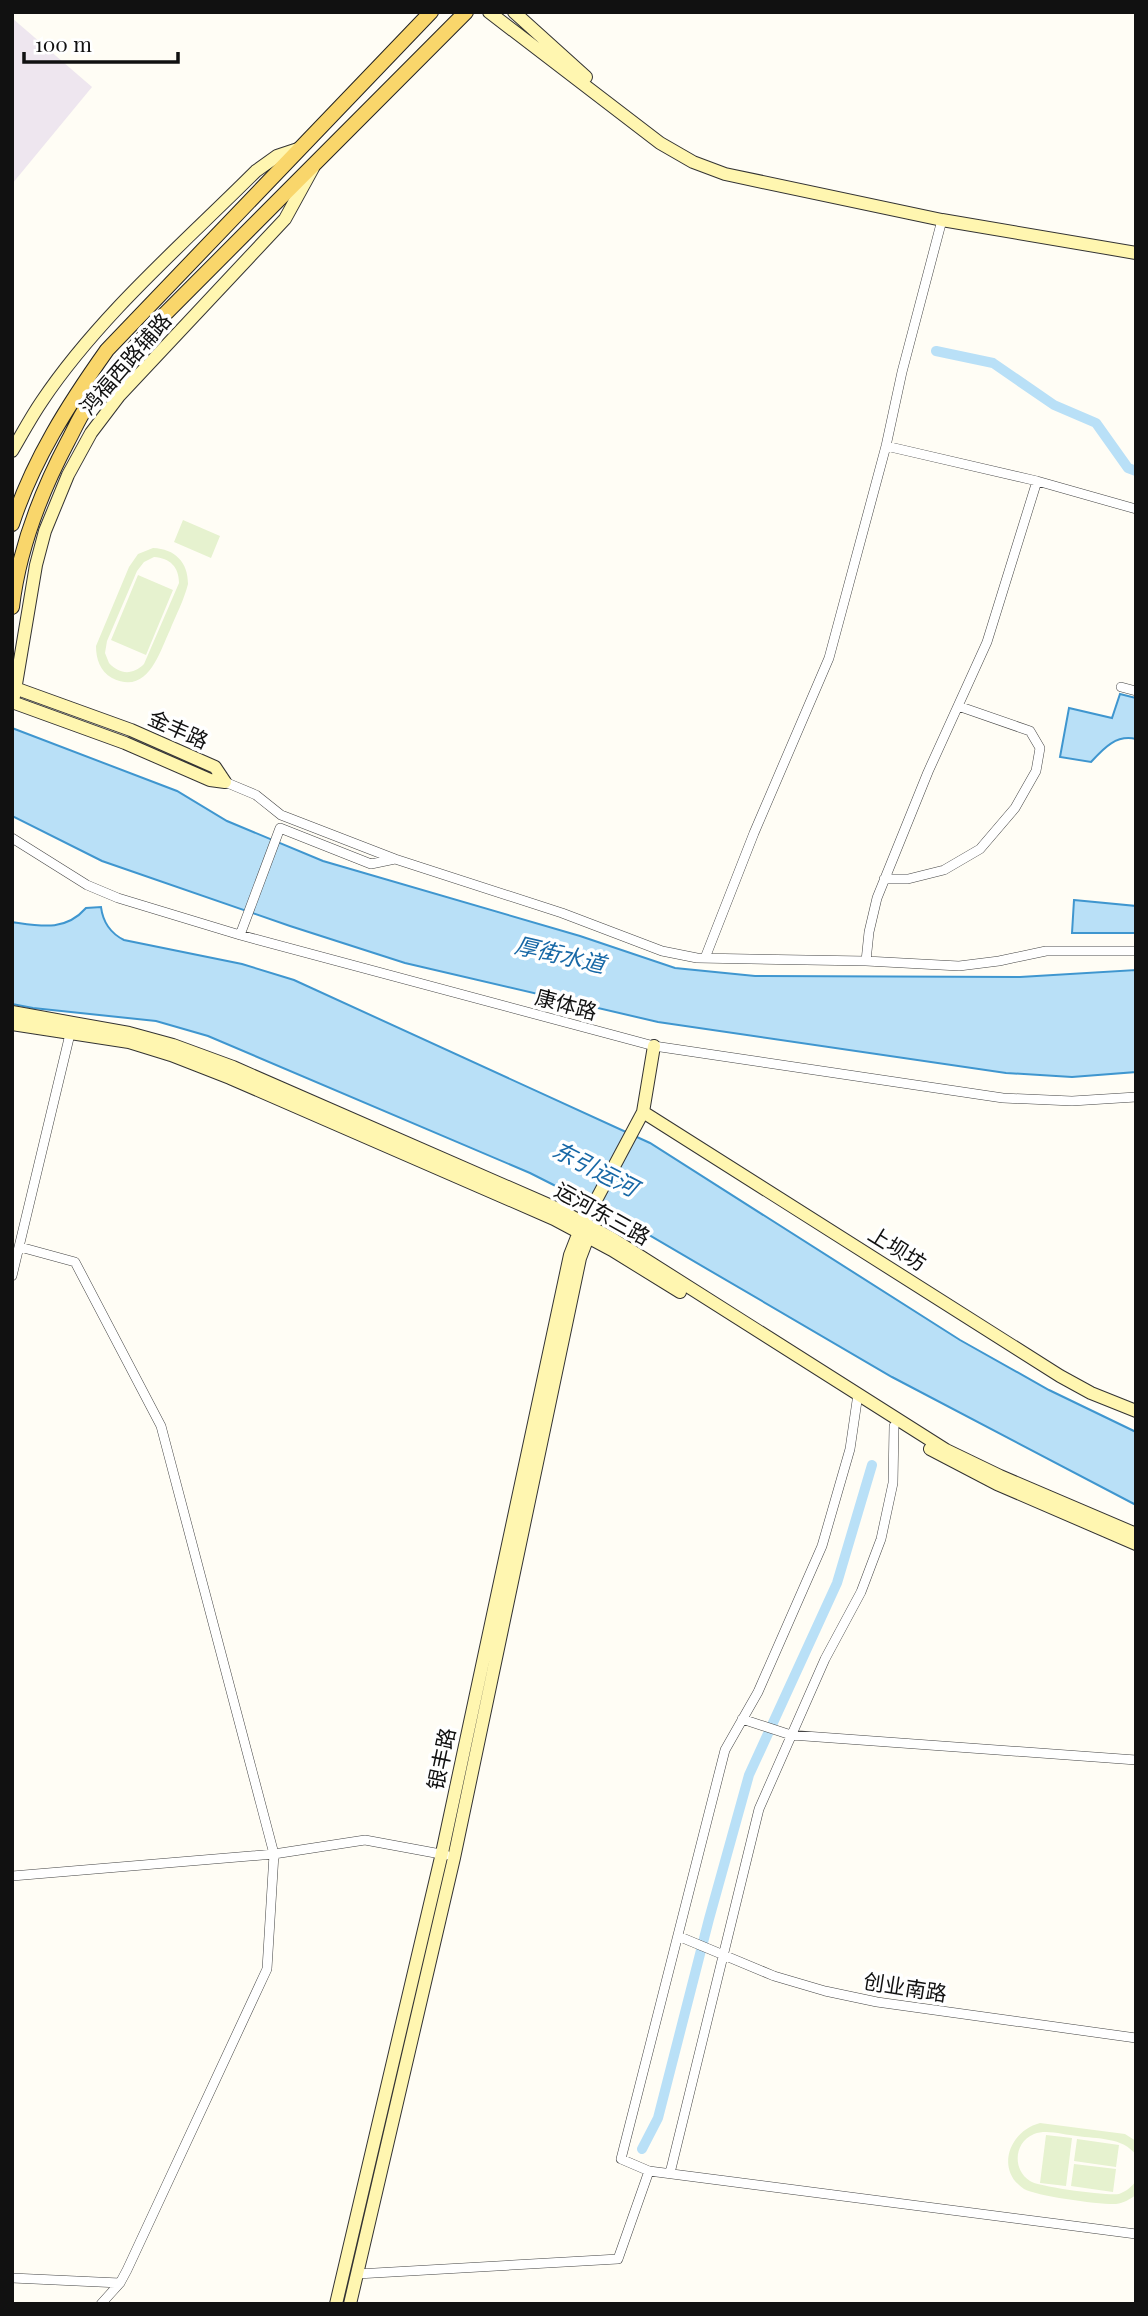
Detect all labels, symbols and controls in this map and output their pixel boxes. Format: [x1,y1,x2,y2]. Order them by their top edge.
scale bar [24,21,178,65]
text: 100 m [35,29,92,57]
street label: 鸿福西路辅路 [73,306,176,419]
street label: 金丰路 [144,703,213,754]
water label: 厚街水道 [512,928,612,980]
street label: 康体路 [532,981,601,1025]
water label: 东引运河 [548,1133,647,1204]
street label: 运河东三路 [550,1175,656,1250]
street label: 上坝坊 [864,1219,932,1276]
street label: 银丰路 [420,1725,460,1792]
street label: 创业南路 [862,1966,949,2006]

